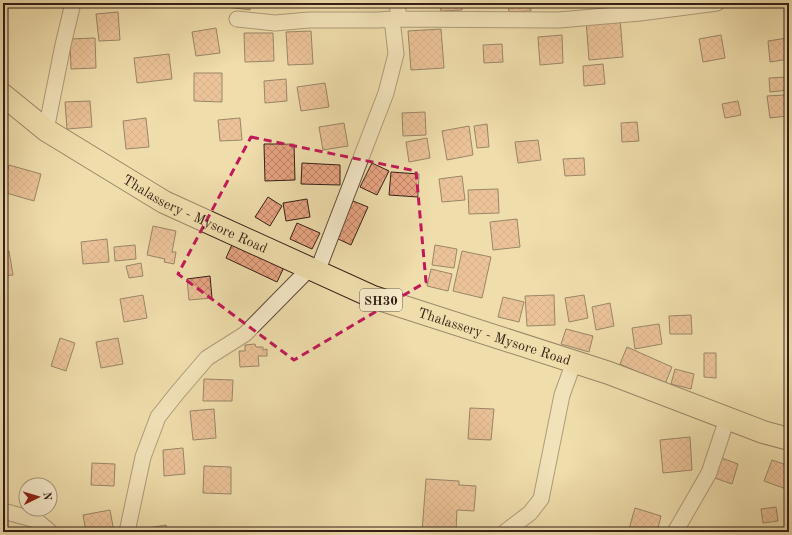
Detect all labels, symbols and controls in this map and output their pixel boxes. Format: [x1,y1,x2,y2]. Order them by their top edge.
street label: Thalassery - Mysore Road [120,173,269,256]
road number: SH30 [360,289,402,311]
street label: Thalassery - Mysore Road [416,306,572,368]
north arrow [18,477,58,517]
text: N [41,492,52,502]

